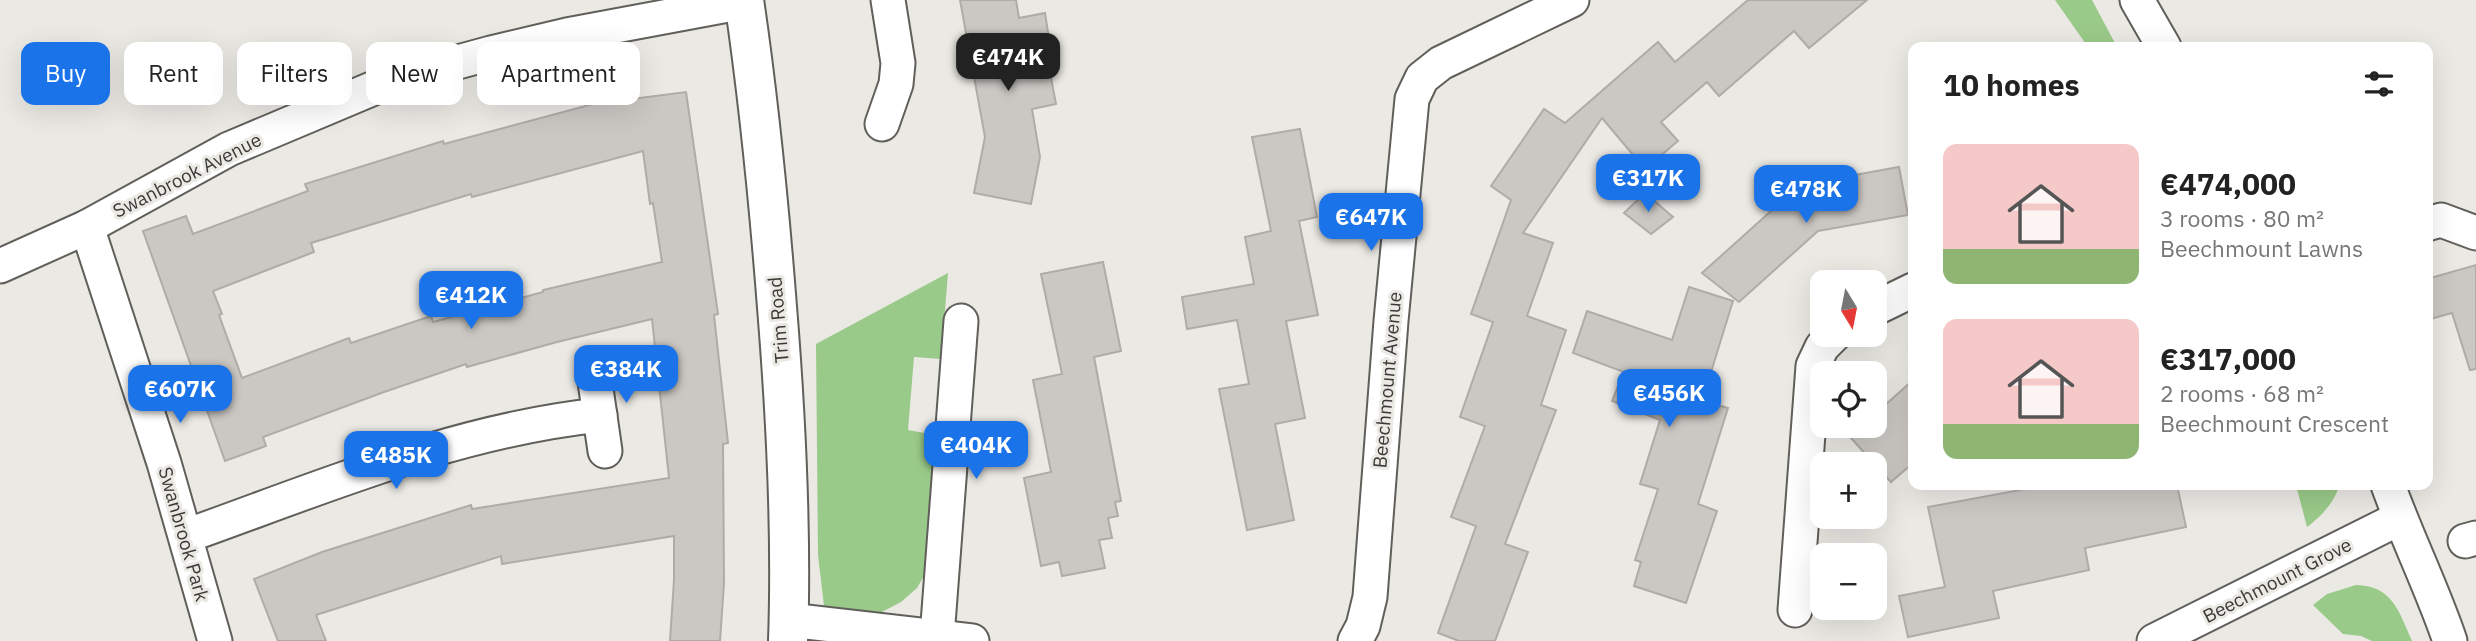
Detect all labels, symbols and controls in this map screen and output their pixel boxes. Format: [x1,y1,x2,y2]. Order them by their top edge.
pin: €474K [959,34,1057,93]
text: €474K [972,41,1044,71]
chip: Buy [21,42,110,105]
chip: Rent [124,42,223,105]
chip: Filters [237,42,352,105]
chip: New [366,42,463,105]
chip: Apartment [477,42,640,105]
text: 10 homes [1943,65,2080,104]
icon: filters [2360,65,2398,103]
street label: Swanbrook Avenue [109,127,265,223]
pin: €317K [1599,154,1697,214]
text: €317K [1612,162,1684,192]
text: €474,000 [2160,164,2296,203]
pin: €478K [1757,166,1855,225]
icon: home [1999,172,2083,256]
text: €478K [1770,173,1842,203]
pin: €647K [1322,194,1420,253]
text: €647K [1335,201,1407,231]
text: 3 rooms · 80 m² [2160,203,2324,233]
text: Beechmount Lawns [2160,233,2363,263]
north arrow [1810,270,1886,346]
map controls [1810,270,1887,620]
pin: €412K [422,272,520,331]
street label: Trim Road [762,276,794,364]
text: €412K [435,279,507,309]
street label: Beechmount Avenue [1367,291,1407,469]
text: €317,000 [2160,339,2296,378]
pin: €384K [577,346,675,405]
icon: home [1999,347,2083,431]
text: €384K [590,353,662,383]
button: locate [1810,361,1887,438]
pin: €607K [131,366,229,425]
pin: €456K [1620,370,1718,429]
text: €607K [144,373,216,403]
text: €456K [1633,377,1705,407]
text: 2 rooms · 68 m² [2160,378,2324,408]
text: Beechmount Crescent [2160,408,2389,438]
pin: €404K [927,421,1025,481]
text: €404K [940,429,1012,459]
pin: €485K [347,432,445,491]
text: €485K [360,439,432,469]
button: + [1810,452,1887,529]
street label: Swanbrook Park [153,464,215,604]
street label: Beechmount Grove [2199,532,2355,628]
button: − [1810,543,1887,620]

